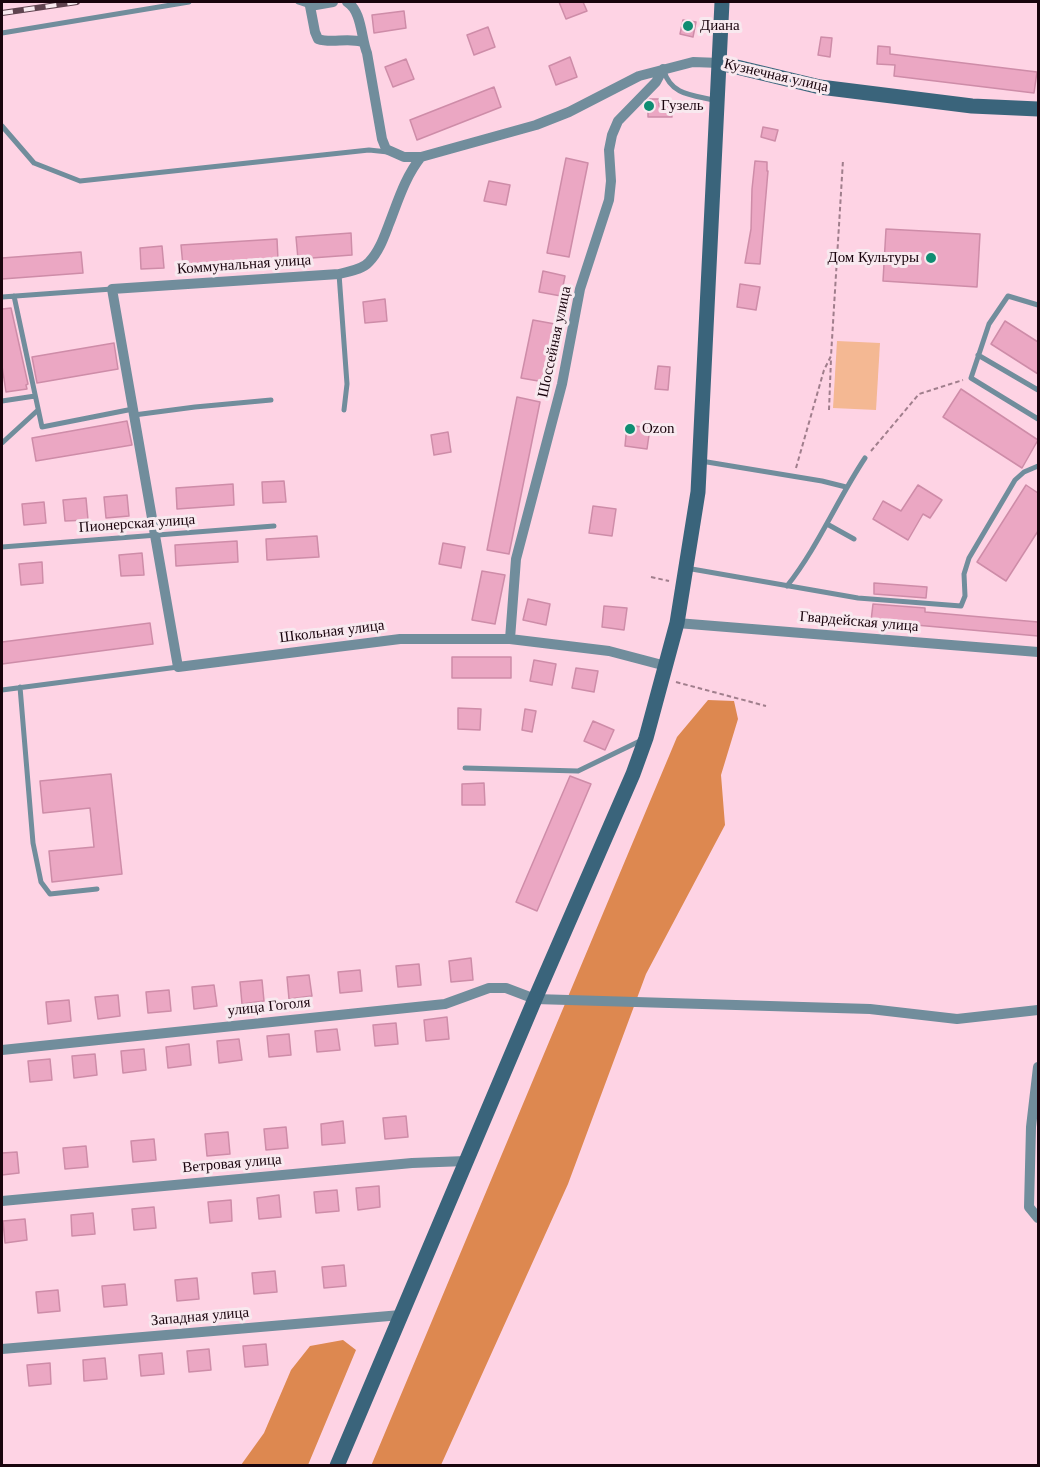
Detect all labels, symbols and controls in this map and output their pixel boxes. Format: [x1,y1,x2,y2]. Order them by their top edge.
place label: Диана [700,17,740,35]
marker: Диана [681,19,695,33]
street label: Кузнечная улица [722,55,830,97]
place label: Гузель [661,97,704,115]
marker: Гузель [642,99,656,113]
place label: Дом Культуры [827,249,919,267]
street label: Коммунальная улица [176,251,312,279]
marker: Дом Культуры [924,251,938,265]
street label: Шоссейная улица [534,285,576,399]
place label: Ozon [642,420,674,438]
marker: Ozon [623,422,637,436]
street label: Пионерская улица [78,511,196,537]
street label: Гвардейская улица [799,608,919,636]
street label: Школьная улица [278,617,386,647]
street label: улица Гоголя [227,994,311,1020]
street label: Ветровая улица [182,1151,282,1177]
street label: Западная улица [150,1304,250,1330]

